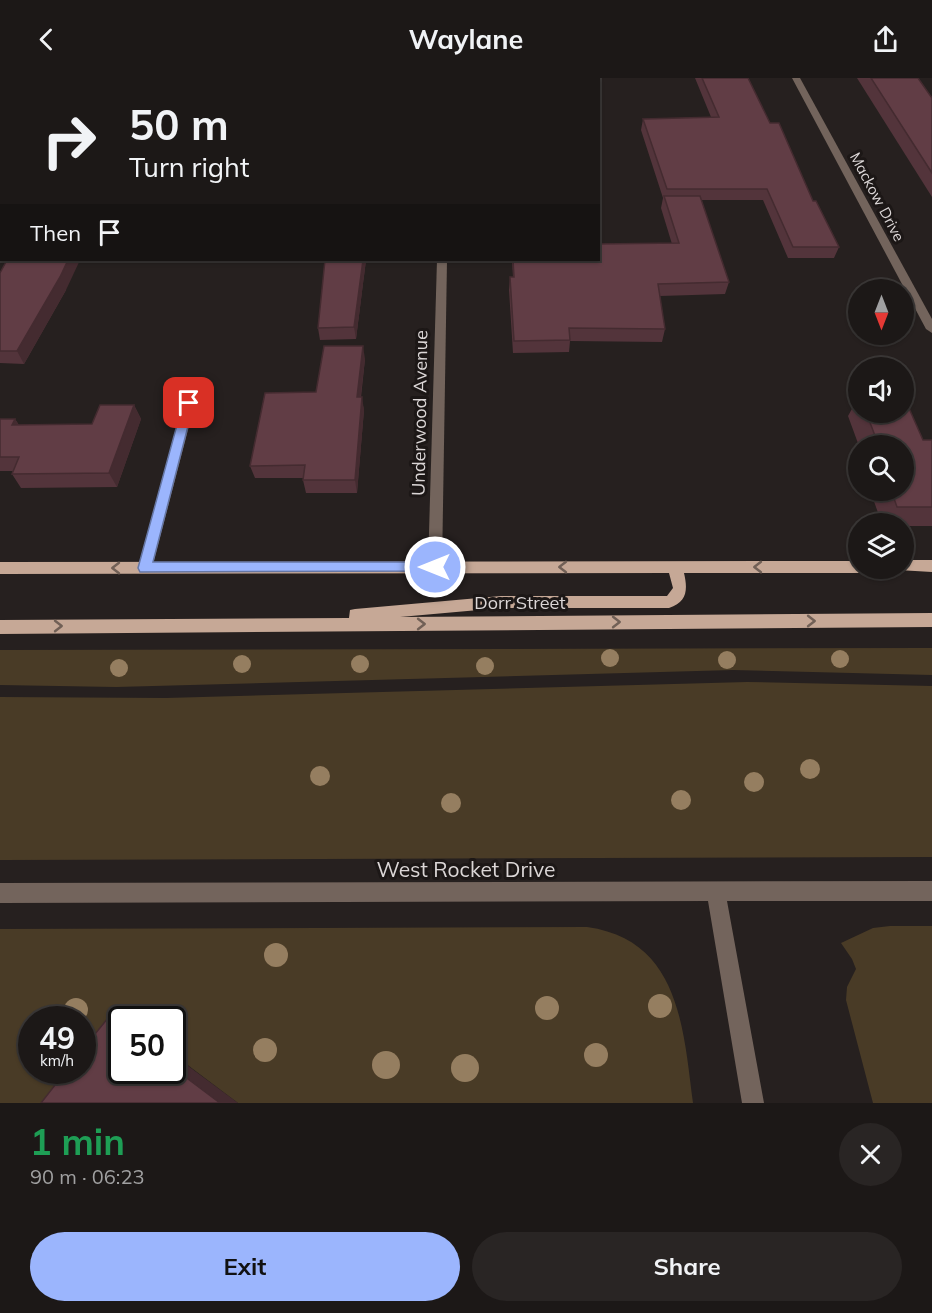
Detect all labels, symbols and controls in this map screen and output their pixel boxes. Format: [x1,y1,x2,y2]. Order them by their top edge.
text: Waylane [409,22,523,56]
icon: back [30,23,63,56]
icon: share [869,23,902,56]
text: 50 m [129,98,229,151]
icon: right [30,102,108,180]
street label: Mackow Drive [846,149,909,245]
text: Turn right [129,150,249,184]
icon: arrive [93,216,126,249]
text: Then [30,219,81,247]
north arrow [848,279,914,345]
map controls [848,279,914,579]
street label: Underwood Avenue [407,330,432,496]
button: sound [848,357,914,423]
pin [163,377,214,428]
icon: arrive [172,386,205,419]
button: search [848,435,914,501]
button: layers [848,513,914,579]
position arrow [403,535,467,599]
one-way arrow [558,561,567,573]
one-way arrow [753,561,762,573]
one-way arrow [111,562,120,574]
street label: Dorr Street [474,591,566,614]
one-way arrow [807,615,816,627]
one-way arrow [612,616,621,628]
one-way arrow [417,618,426,630]
one-way arrow [54,620,63,632]
street label: West Rocket Drive [377,856,555,882]
speed limit sign: 50 [108,1006,186,1084]
text: 49 [39,1019,75,1057]
text: km/h [40,1051,74,1070]
text: 1 min [30,1119,125,1164]
button: close [839,1123,902,1186]
text: 90 m · 06:23 [30,1164,144,1189]
button: Exit [30,1232,460,1301]
button: Share [472,1232,902,1301]

